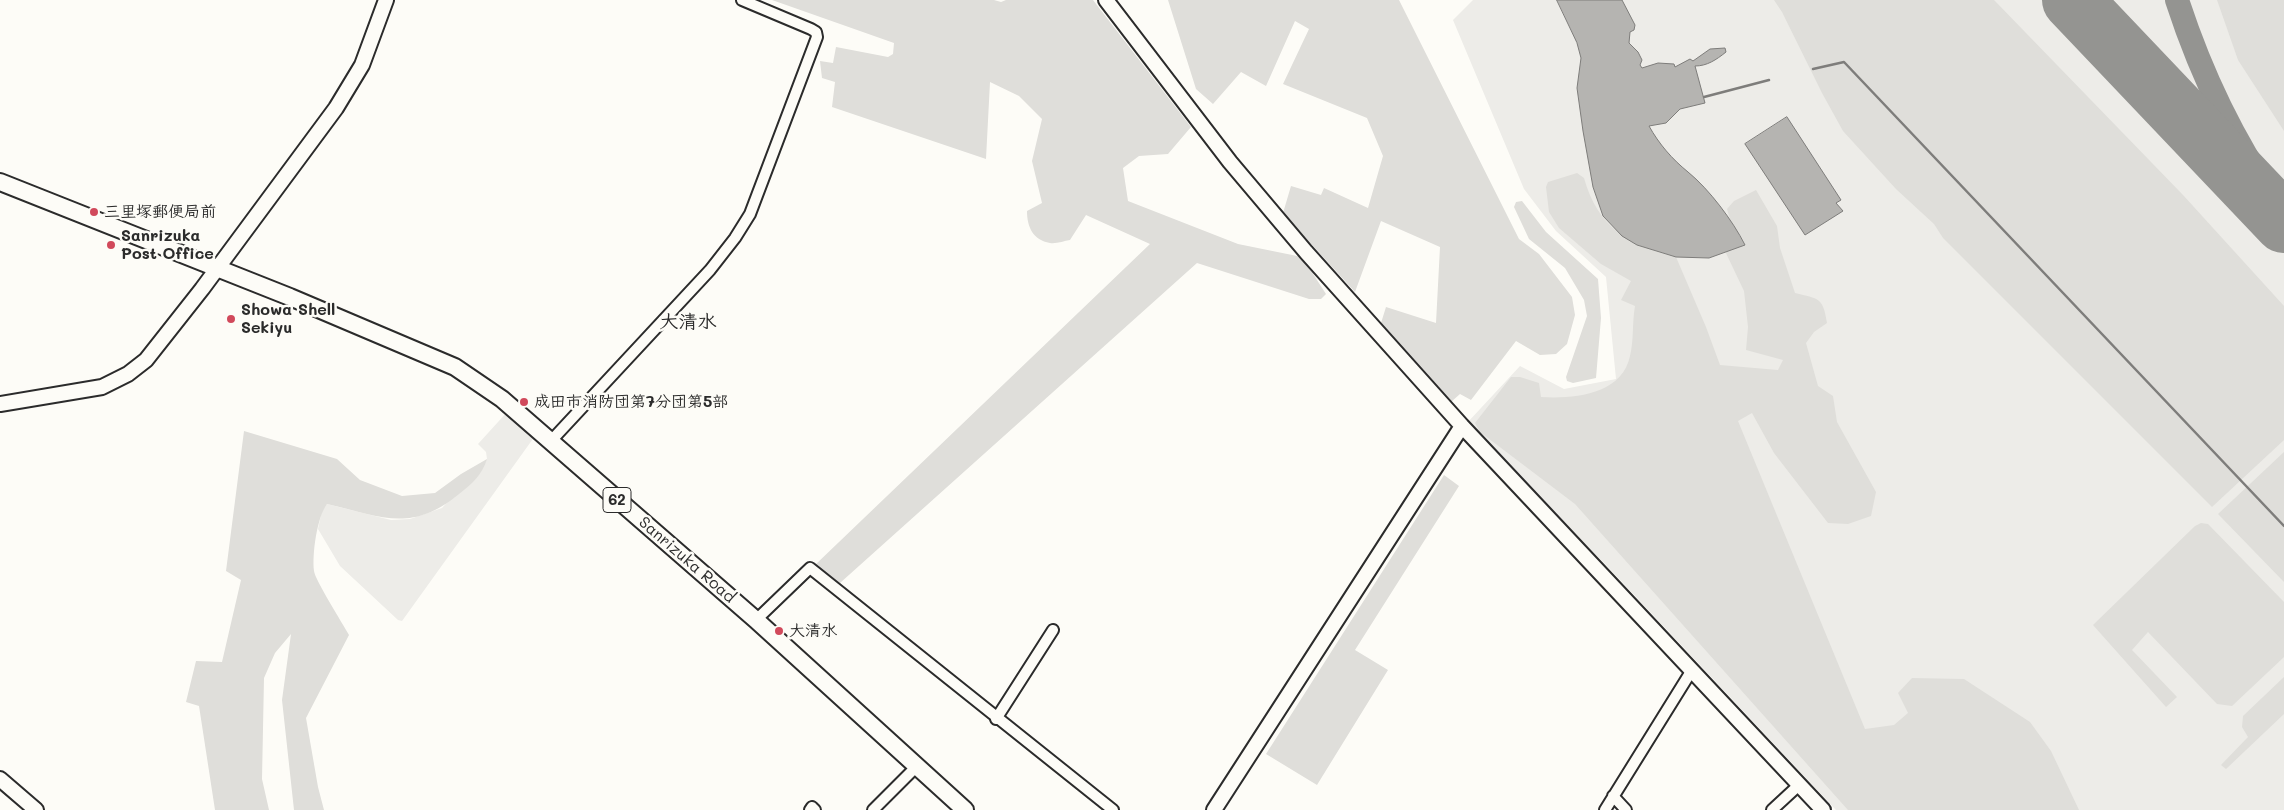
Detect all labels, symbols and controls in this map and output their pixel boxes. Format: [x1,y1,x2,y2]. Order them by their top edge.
place label: 三里塚郵便局前 [104,202,216,222]
marker: 三里塚郵便局前 [88,206,100,218]
place label: Sanrizuka Post Office [121,226,214,264]
marker: Sanrizuka Post Office [105,239,117,251]
place label: Showa Shell Sekiyu [241,300,335,338]
district label: 大清水 [660,311,716,333]
marker: Showa Shell Sekiyu [225,313,237,325]
place label: 成田市消防団第7分団第5部 [534,392,728,412]
marker: 成田市消防団第7分団第5部 [518,396,530,408]
road number: 62 [603,488,631,512]
street label: Sanrizuka Road [635,513,739,607]
place label: 大清水 [789,621,837,641]
marker: 大清水 [773,625,785,637]

